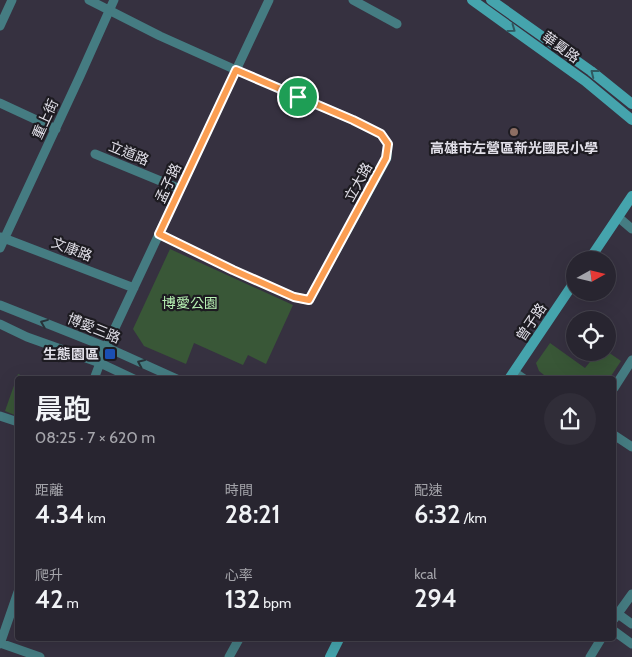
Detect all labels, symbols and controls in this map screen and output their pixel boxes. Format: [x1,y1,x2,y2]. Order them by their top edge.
one-way arrow [506,23,516,32]
street label: 華夏路 [539,27,583,67]
one-way arrow [591,71,600,79]
pin [277,76,319,118]
icon: arrive [284,83,312,111]
street label: 重上街 [28,96,62,142]
marker: 高雄市左營區新光國民小學 [508,126,520,138]
street label: 立道路 [106,137,152,169]
place label: 高雄市左營區新光國民小學 [430,139,598,157]
street label: 立大路 [340,159,376,205]
street label: 孟子路 [151,160,185,206]
street label: 文康路 [49,233,95,265]
north arrow [566,251,616,301]
map controls [566,251,616,361]
park label: 博愛公園 [162,294,218,312]
street label: 曾子路 [512,300,550,344]
street label: 博愛三路 [65,309,123,347]
button: locate [566,311,616,361]
one-way arrow [40,318,49,329]
place label: 生態園區 [43,345,99,363]
marker: 生態園區 [103,347,117,361]
one-way arrow [137,358,146,369]
text: 晨跑 [35,392,91,426]
button: share [544,393,596,445]
text: 08:25 · 7 × 620 m [35,428,155,447]
text: 距離 [35,481,63,499]
text: 時間 [225,481,253,499]
text: 配速 [414,481,442,499]
text: 4.34 [35,499,84,529]
text: 28:21 [225,499,280,529]
text: 6:32 [414,499,461,529]
text: km [84,509,106,527]
text: /km [461,509,487,527]
text: kcal [414,565,437,583]
text: 爬升 [35,566,63,584]
text: 心率 [225,566,253,584]
text: 294 [414,583,457,613]
text: 42 [35,584,63,614]
text: 132 [225,584,260,614]
text: m [63,594,79,612]
text: bpm [260,594,291,612]

